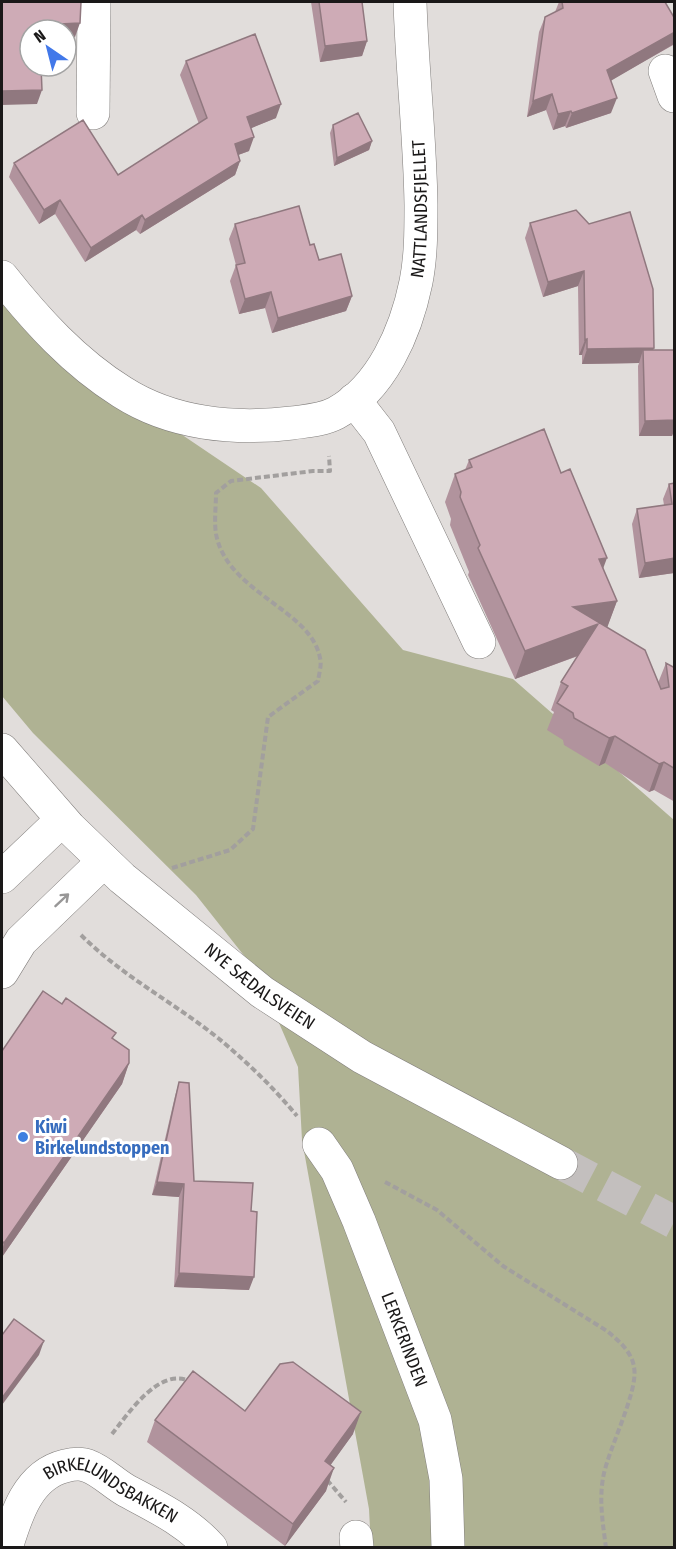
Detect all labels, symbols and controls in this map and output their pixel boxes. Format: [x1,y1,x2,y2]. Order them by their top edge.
north arrow [18,18,78,78]
text: N [30,26,49,47]
street label: NATTLANDSFJELLET [406,139,432,279]
one-way arrow [54,893,69,908]
street label: NYE SÆDALSVEIEN [200,938,319,1034]
place label: Kiwi Birkelundstoppen [35,1116,169,1159]
marker: Kiwi Birkelundstoppen [16,1130,30,1144]
street label: LERKERINDEN [376,1289,432,1390]
street label: BIRKELUNDSBAKKEN [39,1453,182,1528]

